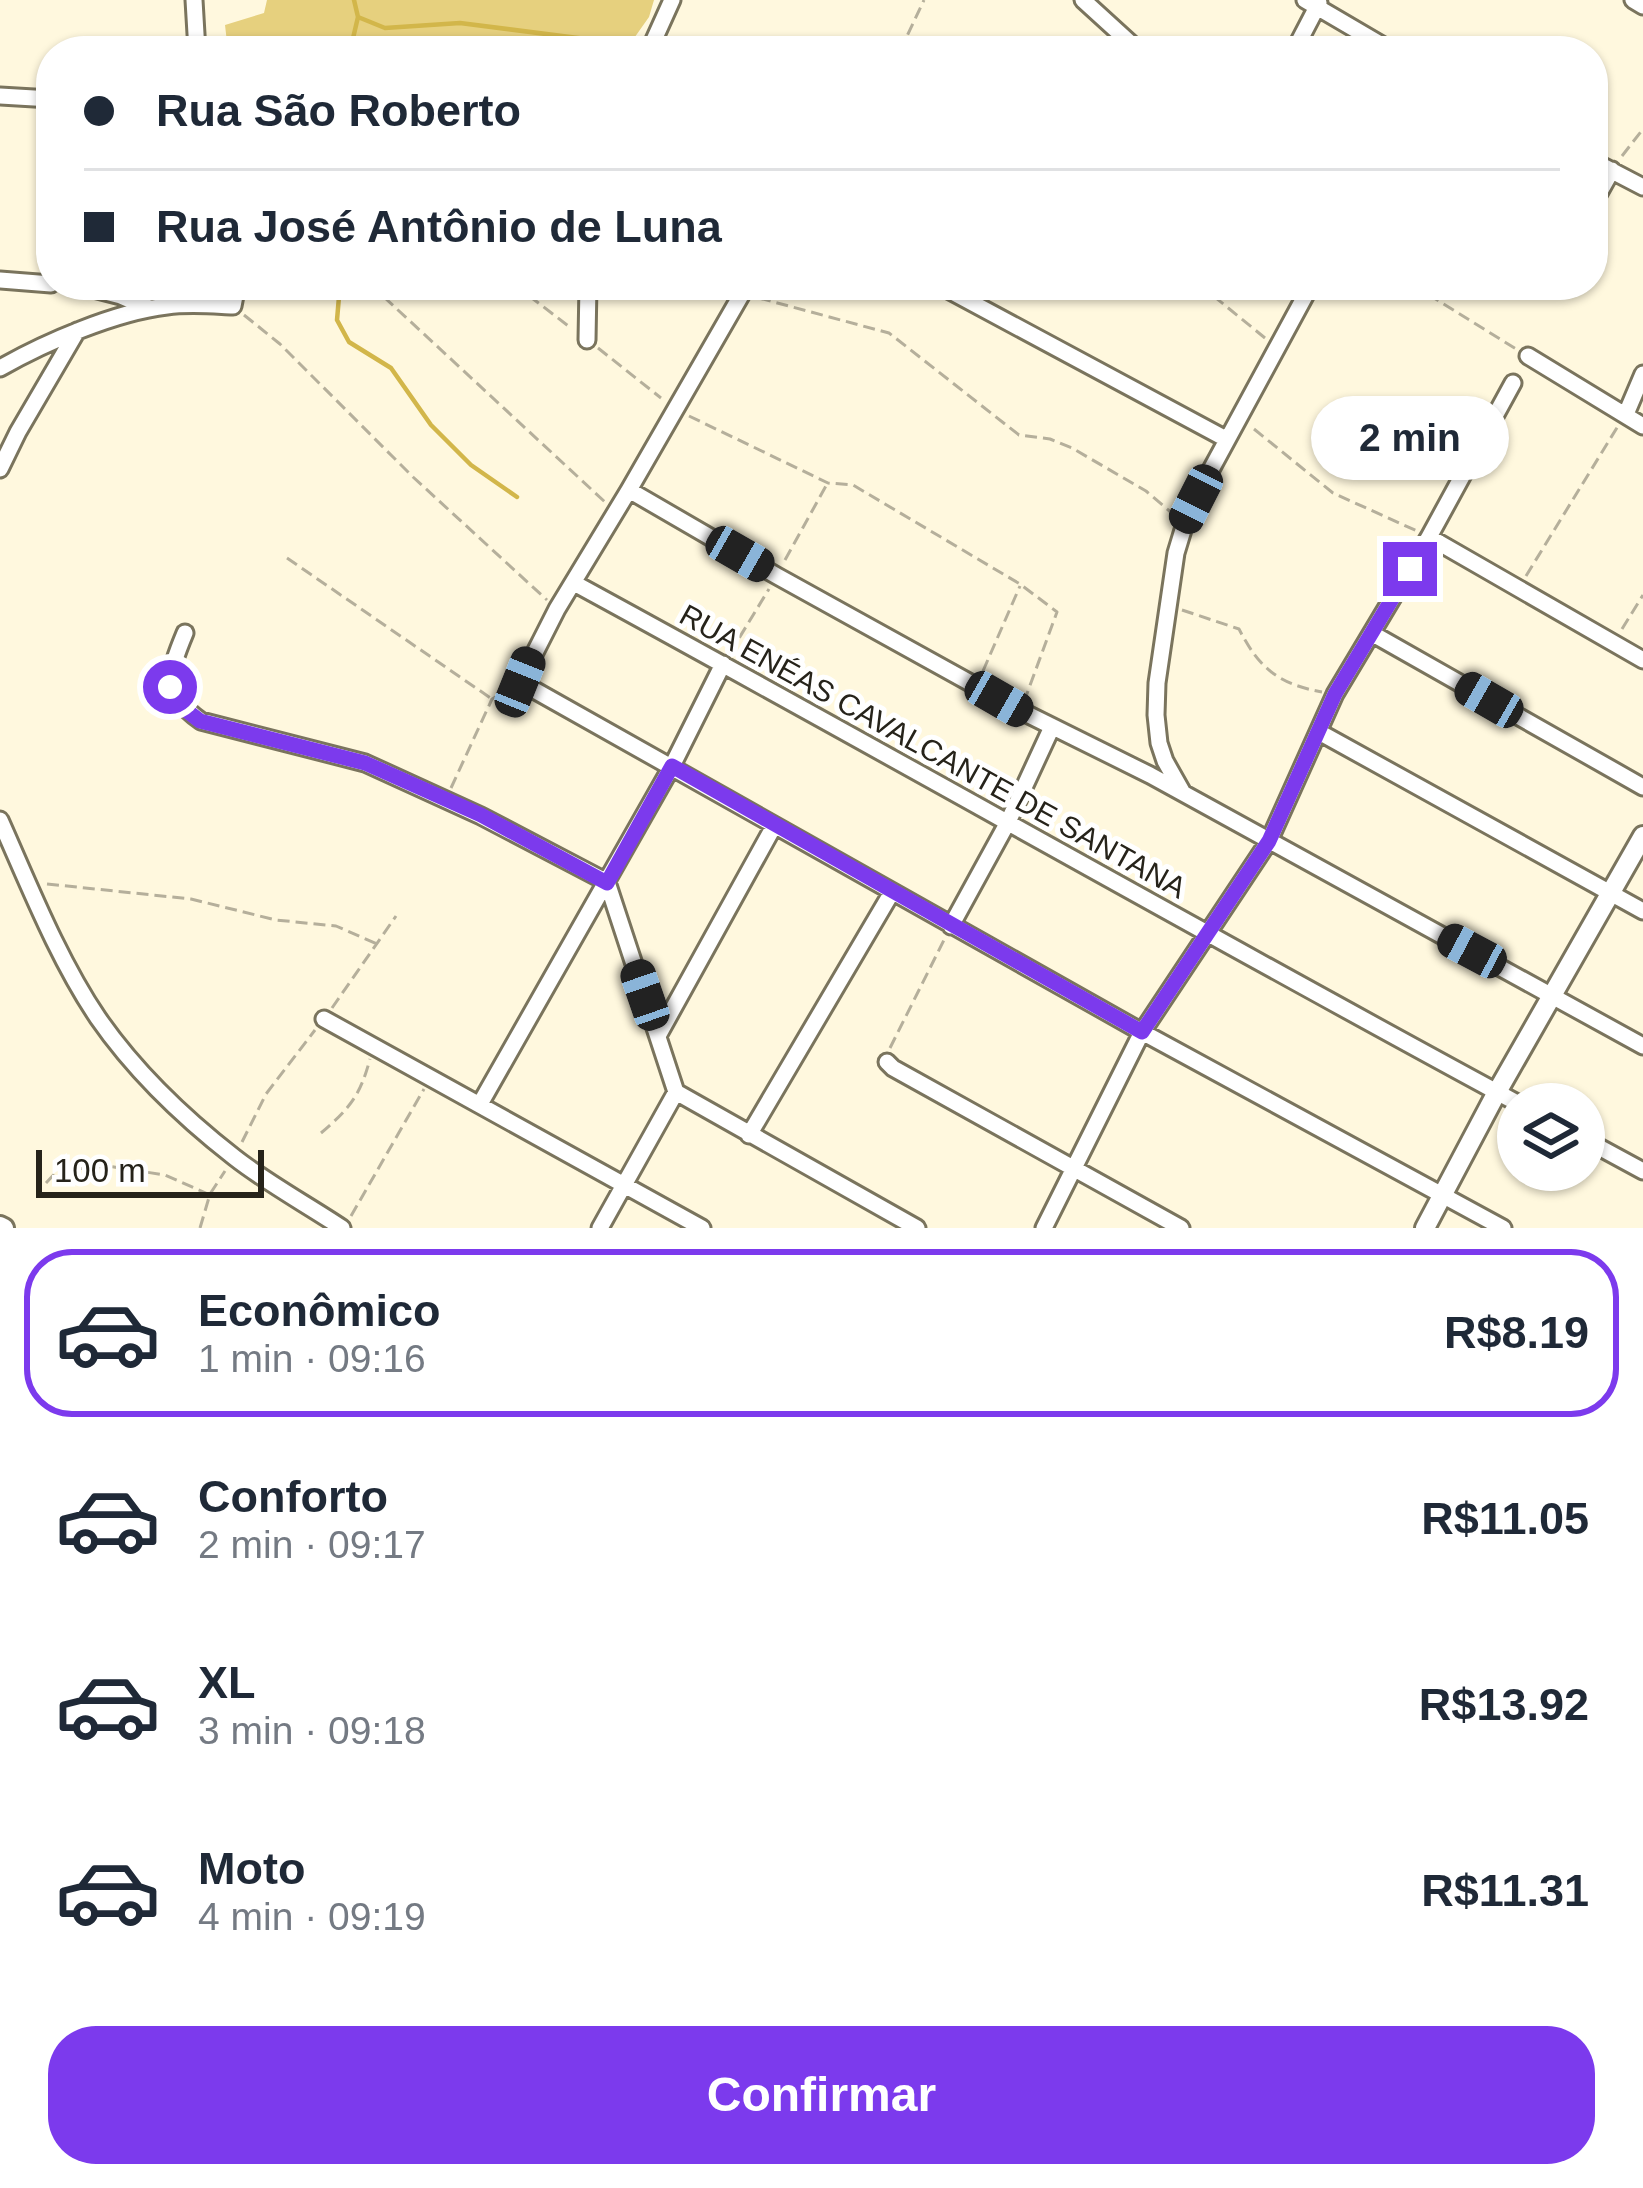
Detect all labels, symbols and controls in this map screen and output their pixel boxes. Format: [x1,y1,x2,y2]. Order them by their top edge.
text: Rua São Roberto [156,85,521,136]
text: Rua José Antônio de Luna [156,201,722,252]
callout: 2 min [1311,395,1509,479]
text: 2 min [1359,416,1461,459]
car [1164,459,1228,539]
car [700,520,780,588]
route end [1383,542,1437,596]
street label: RUA ENÉAS CAVALCANTE DE SANTANA [674,598,1192,904]
car [490,642,550,722]
route start [143,660,197,714]
car [959,665,1039,733]
car [1449,666,1529,734]
car [1432,918,1512,984]
car [616,955,674,1035]
map controls [1497,1083,1605,1191]
button: layers [1497,1083,1605,1191]
scale bar [36,1144,264,1197]
text: 100 m [54,1152,146,1189]
icon: car [54,1279,162,1387]
text: Econômico [198,1285,441,1336]
text: R$8.19 [1444,1307,1589,1358]
text: 1 min · 09:16 [198,1337,426,1380]
icon: car [54,1465,162,1573]
text: Conforto [198,1471,388,1522]
text: R$11.05 [1421,1493,1589,1544]
text: 2 min · 09:17 [198,1523,426,1566]
icon: car [54,1651,162,1759]
text: XL [198,1657,256,1708]
text: R$13.92 [1419,1679,1589,1730]
text: 3 min · 09:18 [198,1709,426,1752]
icon: car [54,1837,162,1945]
text: Moto [198,1843,305,1894]
text: R$11.31 [1421,1865,1589,1916]
text: 4 min · 09:19 [198,1895,426,1938]
button: Confirmar [48,2026,1595,2164]

